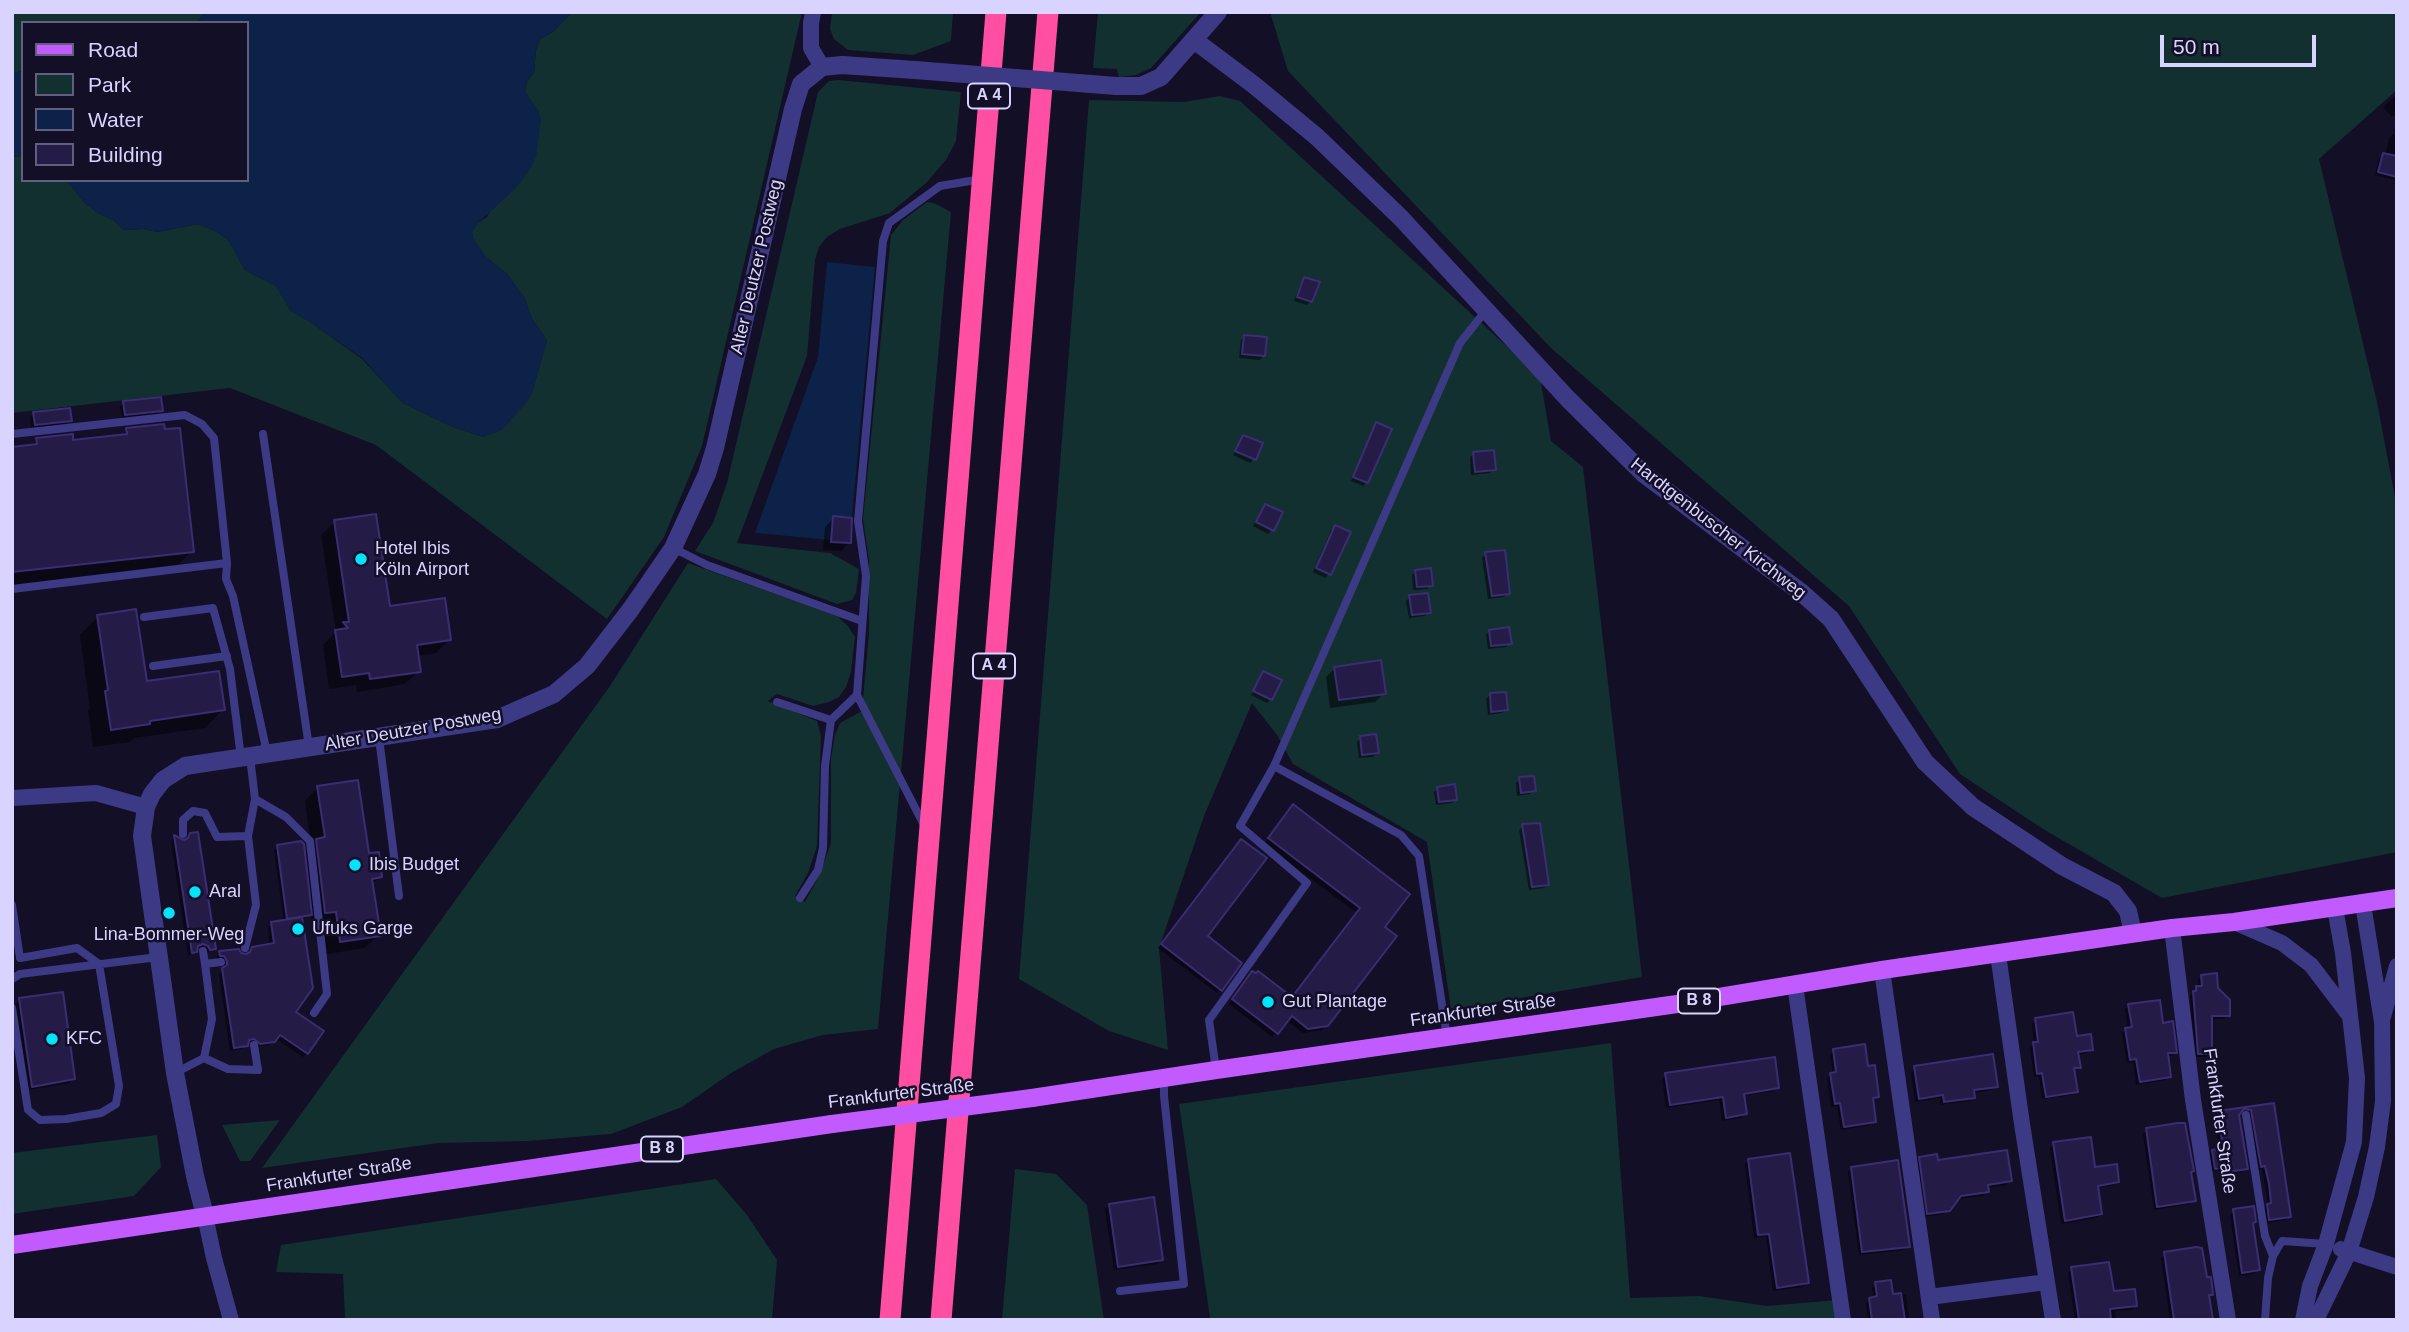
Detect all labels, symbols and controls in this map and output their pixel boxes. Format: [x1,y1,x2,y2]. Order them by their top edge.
legend [21,21,248,182]
scale bar [2164,21,2320,65]
text: 50 m [2173,35,2220,58]
text: Road [88,38,138,61]
text: Park [88,73,131,96]
road number: A 4 [968,83,1010,108]
text: Water [88,108,143,131]
text: Building [88,143,163,166]
street label: Alter Deutzer Postweg [726,177,788,357]
street label: Hardtgenbuscher Kirchweg [1626,454,1810,604]
place label: Hotel Ibis Köln Airport [375,538,469,580]
marker: Hotel Ibis Köln Airport [353,551,369,567]
road number: A 4 [973,653,1015,678]
street label: Alter Deutzer Postweg [323,704,503,756]
place label: Ibis Budget [369,854,459,876]
marker: Ibis Budget [347,857,363,873]
place label: Aral [209,881,241,903]
marker: Aral [187,884,203,900]
marker: Lina-Bommer-Weg [161,905,177,921]
place label: Ufuks Garge [312,918,413,940]
marker: Ufuks Garge [290,921,306,937]
place label: Lina-Bommer-Weg [94,924,244,946]
road number: B 8 [1678,988,1720,1014]
street label: Frankfurter Straße [1409,990,1557,1032]
place label: Gut Plantage [1282,991,1387,1013]
marker: Gut Plantage [1260,994,1276,1010]
place label: KFC [66,1028,102,1050]
marker: KFC [44,1031,60,1047]
street label: Frankfurter Straße [2198,1047,2240,1195]
street label: Frankfurter Straße [827,1074,975,1114]
road number: B 8 [641,1136,683,1162]
street label: Frankfurter Straße [265,1153,413,1197]

